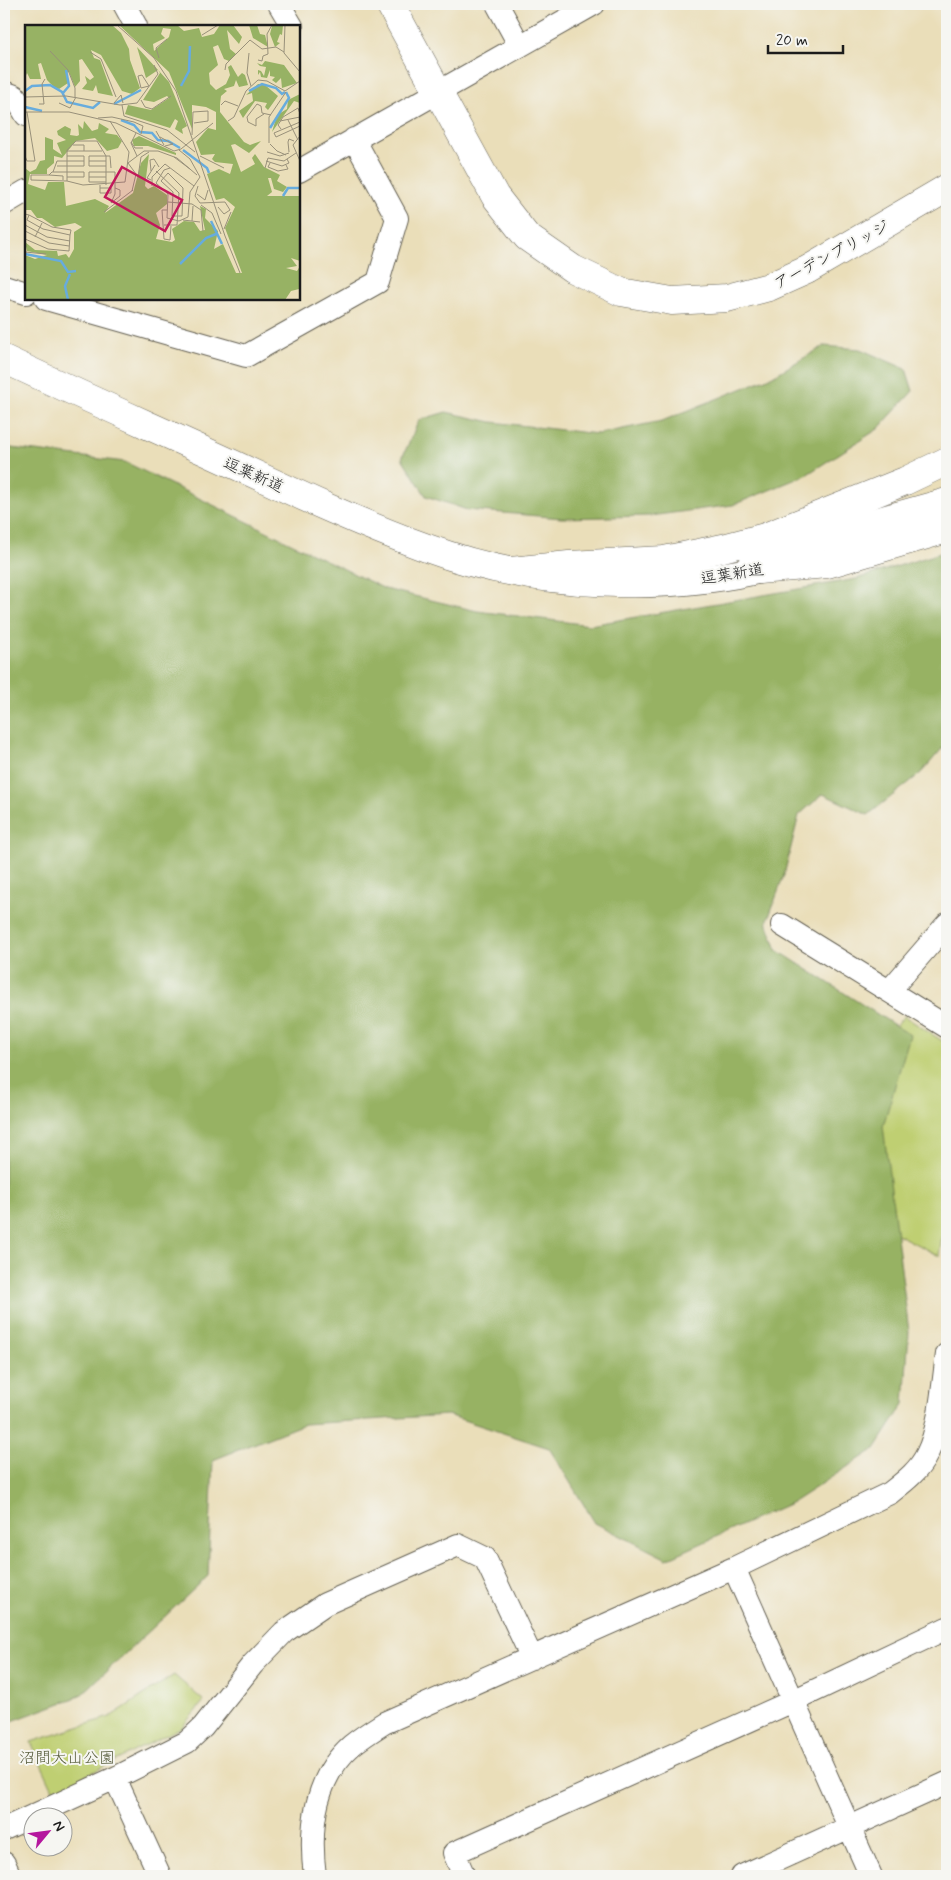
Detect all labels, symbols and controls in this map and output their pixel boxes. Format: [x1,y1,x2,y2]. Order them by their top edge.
scale bar [768,22,844,54]
inset map [25,25,300,300]
text: 20 m [776,31,808,51]
street label: アーデンブリッジ [771,216,893,294]
street label: 逗葉新道 [220,453,287,498]
street label: 逗葉新道 [699,559,765,590]
park label: 沼間大山公園 [19,1748,115,1769]
north arrow [22,1808,72,1858]
text: N [48,1818,69,1835]

